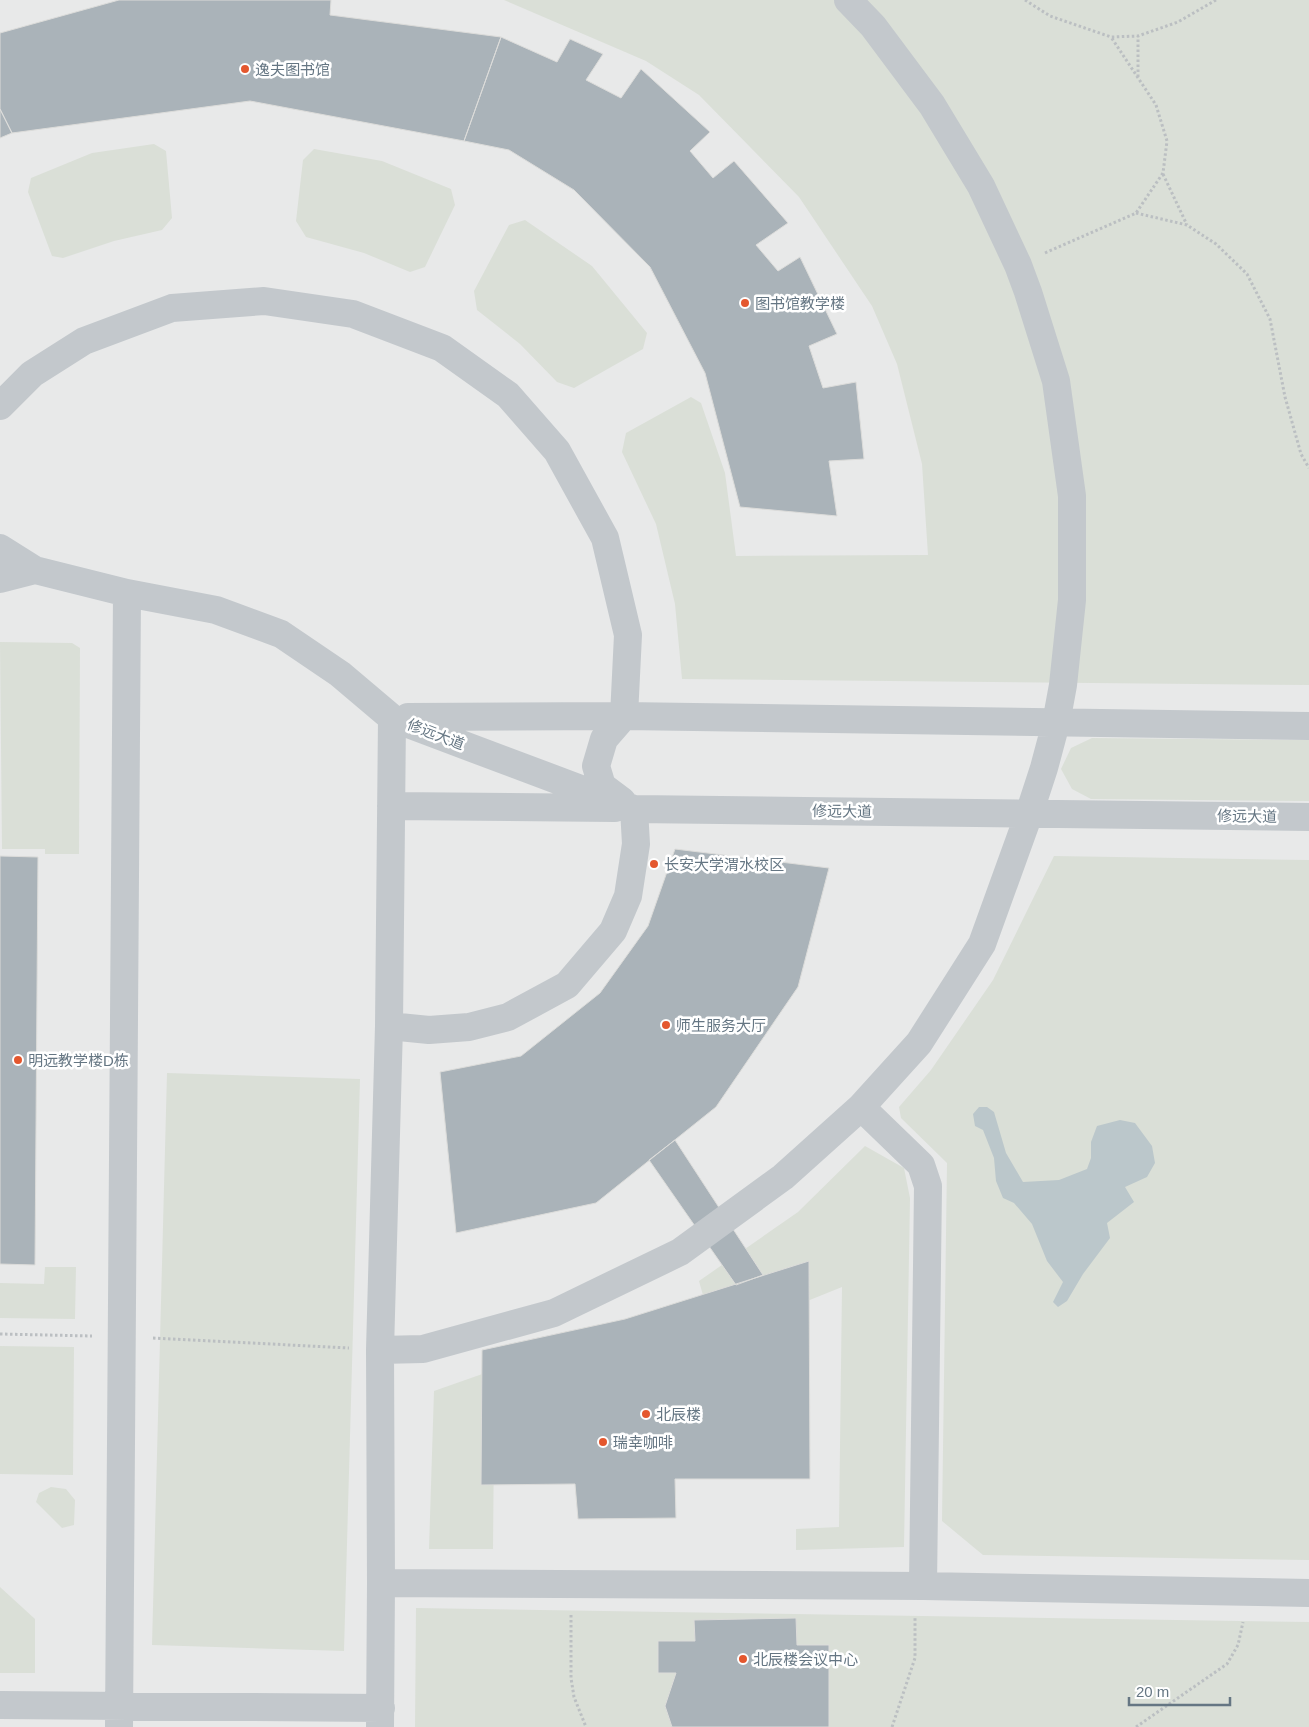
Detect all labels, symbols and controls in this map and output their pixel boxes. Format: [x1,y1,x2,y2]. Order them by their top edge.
place label: 逸夫图书馆 [255,61,330,78]
marker: 逸夫图书馆 [239,63,251,75]
place label: 图书馆教学楼 [755,295,845,312]
marker: 图书馆教学楼 [739,297,751,309]
street label: 修远大道 [405,715,467,753]
street label: 修远大道 [812,802,872,820]
street label: 修远大道 [1217,807,1277,825]
place label: 长安大学渭水校区 [664,856,784,873]
marker: 长安大学渭水校区 [648,858,660,870]
place label: 师生服务大厅 [676,1017,766,1034]
marker: 师生服务大厅 [660,1019,672,1031]
place label: 明远教学楼D栋 [28,1052,129,1069]
marker: 明远教学楼D栋 [12,1054,24,1066]
place label: 北辰楼 [656,1406,701,1423]
marker: 北辰楼 [640,1408,652,1420]
place label: 瑞幸咖啡 [613,1434,673,1451]
marker: 瑞幸咖啡 [597,1436,609,1448]
place label: 北辰楼会议中心 [753,1651,858,1668]
marker: 北辰楼会议中心 [737,1653,749,1665]
scale bar [1129,1674,1230,1706]
text: 20 m [1136,1683,1169,1700]

